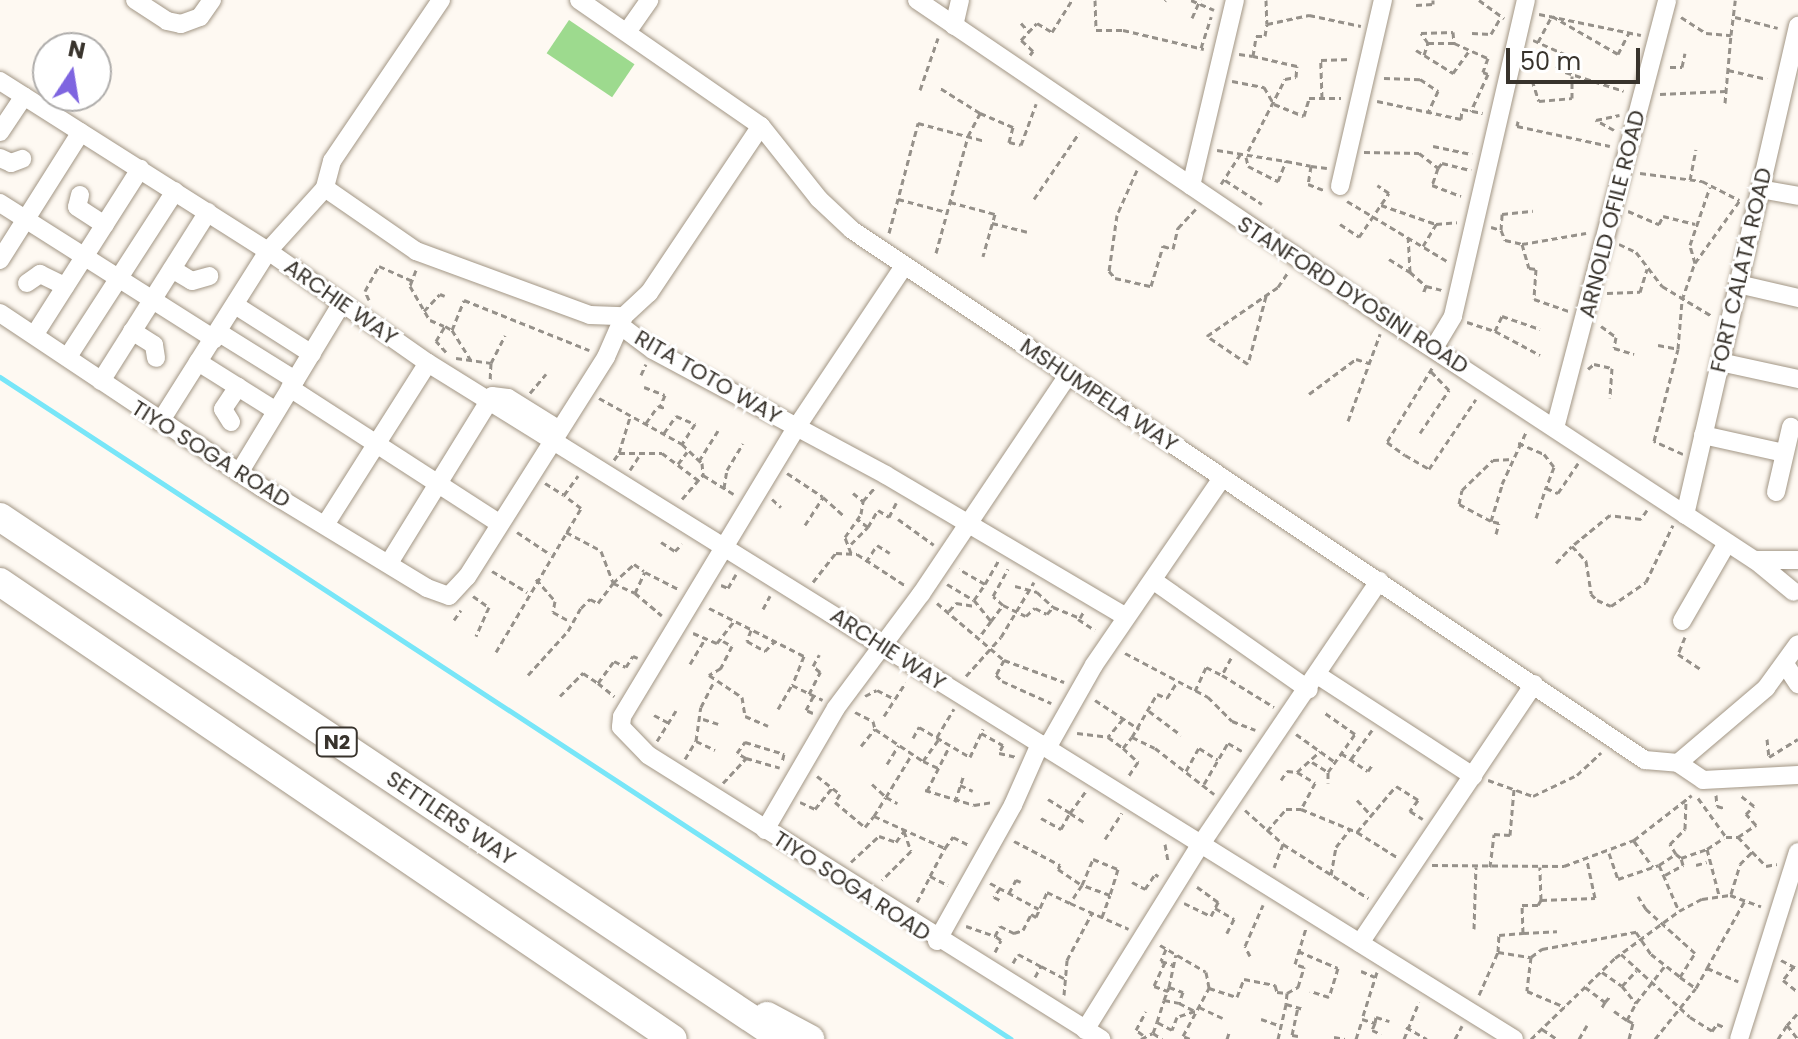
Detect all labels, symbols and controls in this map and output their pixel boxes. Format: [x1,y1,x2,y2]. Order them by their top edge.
north arrow [32,32,112,112]
scale bar [1510,32,1644,82]
text: N [65,33,88,67]
text: 50 m [1520,45,1581,78]
street label: ARNOLD OFILE ROAD [1573,107,1651,321]
street label: FORT CALATA ROAD [1705,165,1777,375]
street label: STANFORD DYOSINI ROAD [1233,210,1473,380]
street label: ARCHIE WAY [279,253,403,351]
street label: RITA TOTO WAY [630,324,786,430]
street label: MSHUMPELA WAY [1015,333,1183,457]
street label: TIYO SOGA ROAD [127,394,295,514]
street label: ARCHIE WAY [825,602,951,696]
road number: N2 [315,726,359,758]
street label: SETTLERS WAY [381,765,521,871]
street label: TIYO SOGA ROAD [768,825,936,947]

